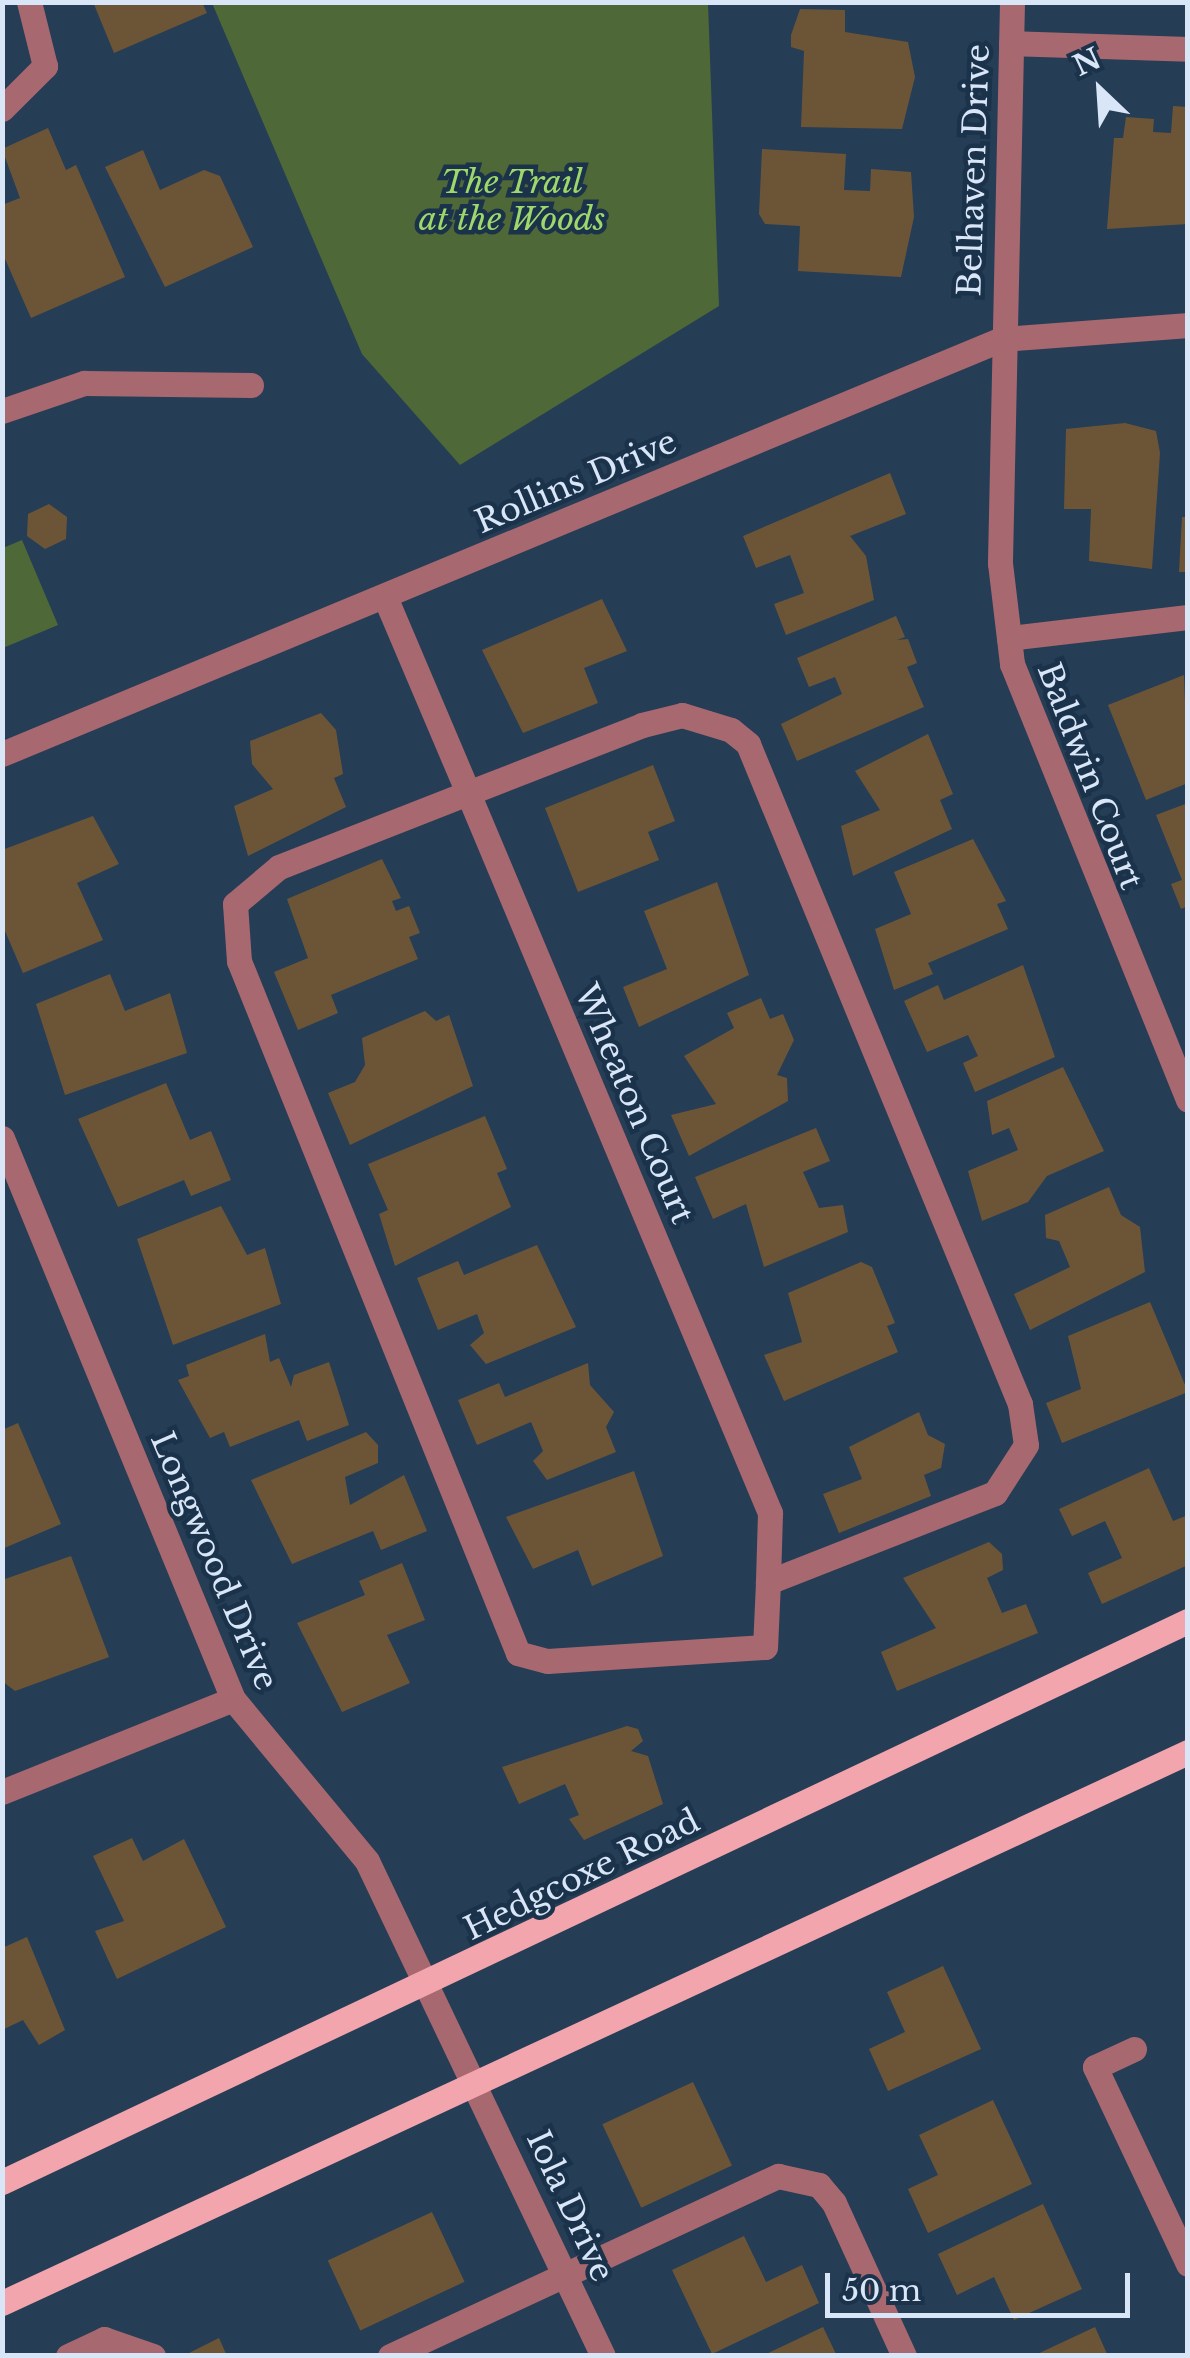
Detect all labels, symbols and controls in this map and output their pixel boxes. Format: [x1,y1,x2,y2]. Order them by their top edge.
north arrow [1050,40,1150,140]
text: N [1068,41,1106,84]
street label: Belhaven Drive [950,43,998,297]
park label: The Trail at the Woods [419,164,605,239]
street label: Rollins Drive [470,422,682,542]
street label: Baldwin Court [1029,658,1151,894]
street label: Wheaton Court [566,979,702,1229]
street label: Longwood Drive [142,1426,286,1696]
street label: Hedgcoxe Road [458,1802,706,1948]
street label: Iola Drive [518,2124,622,2288]
scale bar [830,2253,1135,2315]
text: 50 m [842,2272,921,2309]

